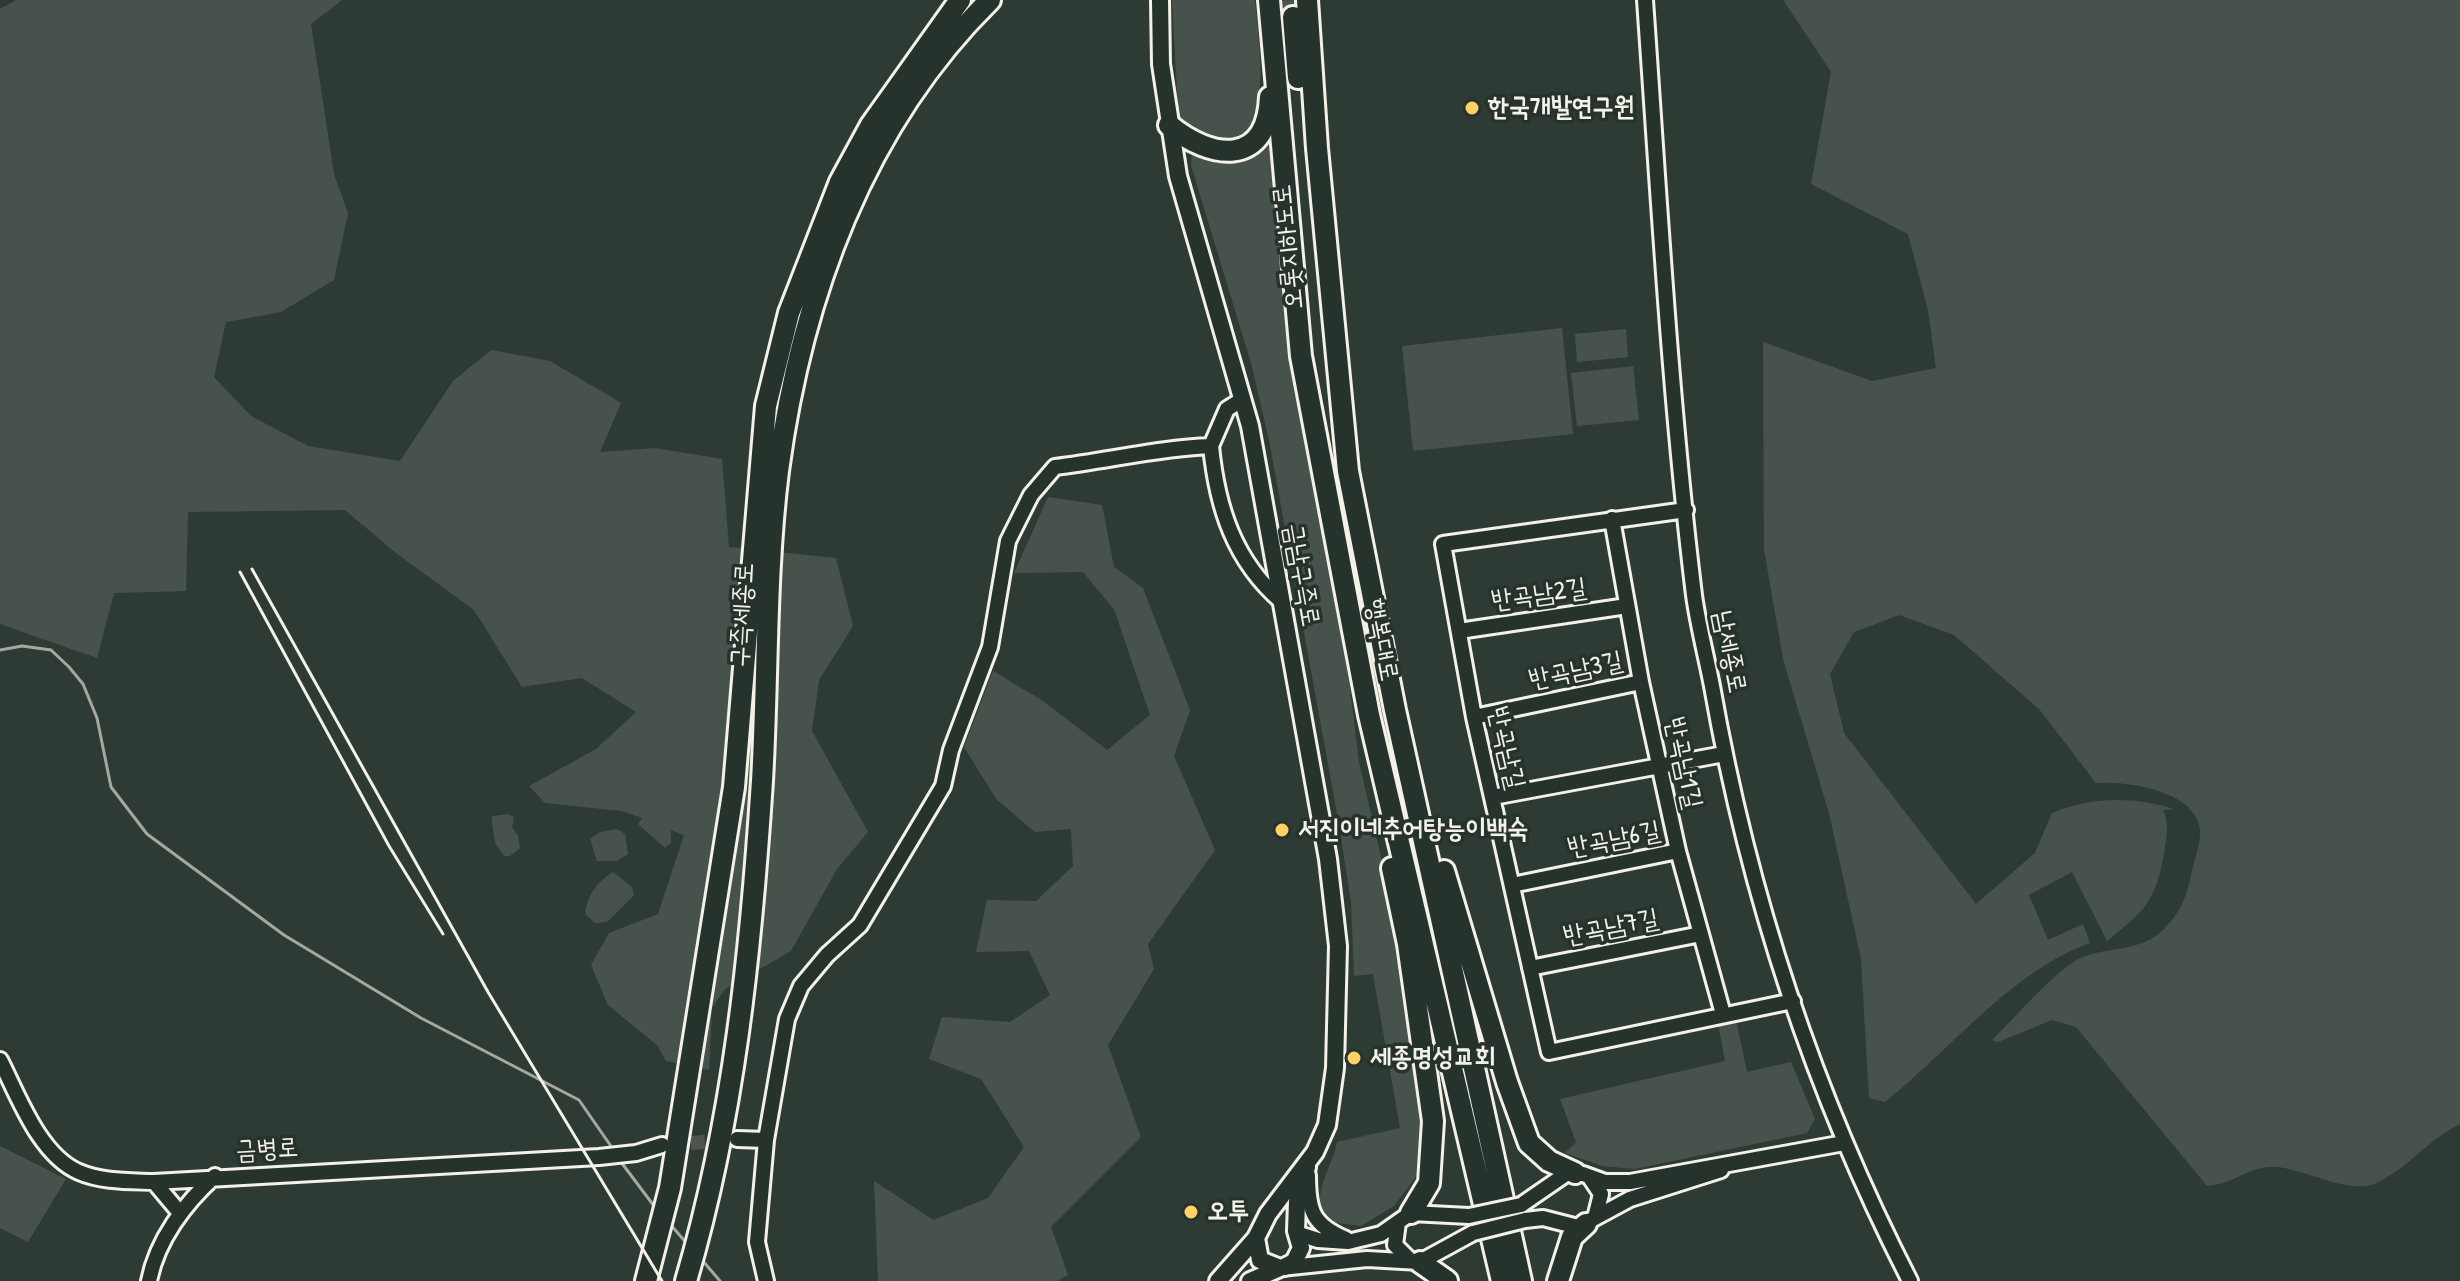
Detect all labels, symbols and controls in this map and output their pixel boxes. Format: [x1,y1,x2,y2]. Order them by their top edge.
place label: 한국개발연구원 [1488,92,1634,124]
marker: 한국개발연구원 [1463,99,1481,117]
street label: 오롯지하도로 [1267,183,1311,311]
street label: 금남구즉로 [1277,521,1325,629]
street label: 구즉세종로 [725,562,761,668]
street label: 반곡남2길 [1489,573,1589,617]
street label: 행복대로 [1358,596,1404,684]
street label: 남세종로 [1706,608,1752,696]
street label: 반곡남3길 [1526,646,1626,696]
street label: 반곡남길 [1481,704,1531,792]
street label: 반곡남1길 [1658,714,1708,812]
place label: 서진이네추어탕능이백숙 [1298,814,1528,846]
street label: 반곡남6길 [1565,816,1663,864]
marker: 서진이네추어탕능이백숙 [1273,821,1291,839]
street label: 반곡남7길 [1561,903,1661,953]
place label: 세종명성교회 [1370,1042,1496,1074]
marker: 세종명성교회 [1345,1049,1363,1067]
street label: 금병로 [235,1133,299,1167]
place label: 오투 [1207,1196,1249,1228]
marker: 오투 [1182,1203,1200,1221]

